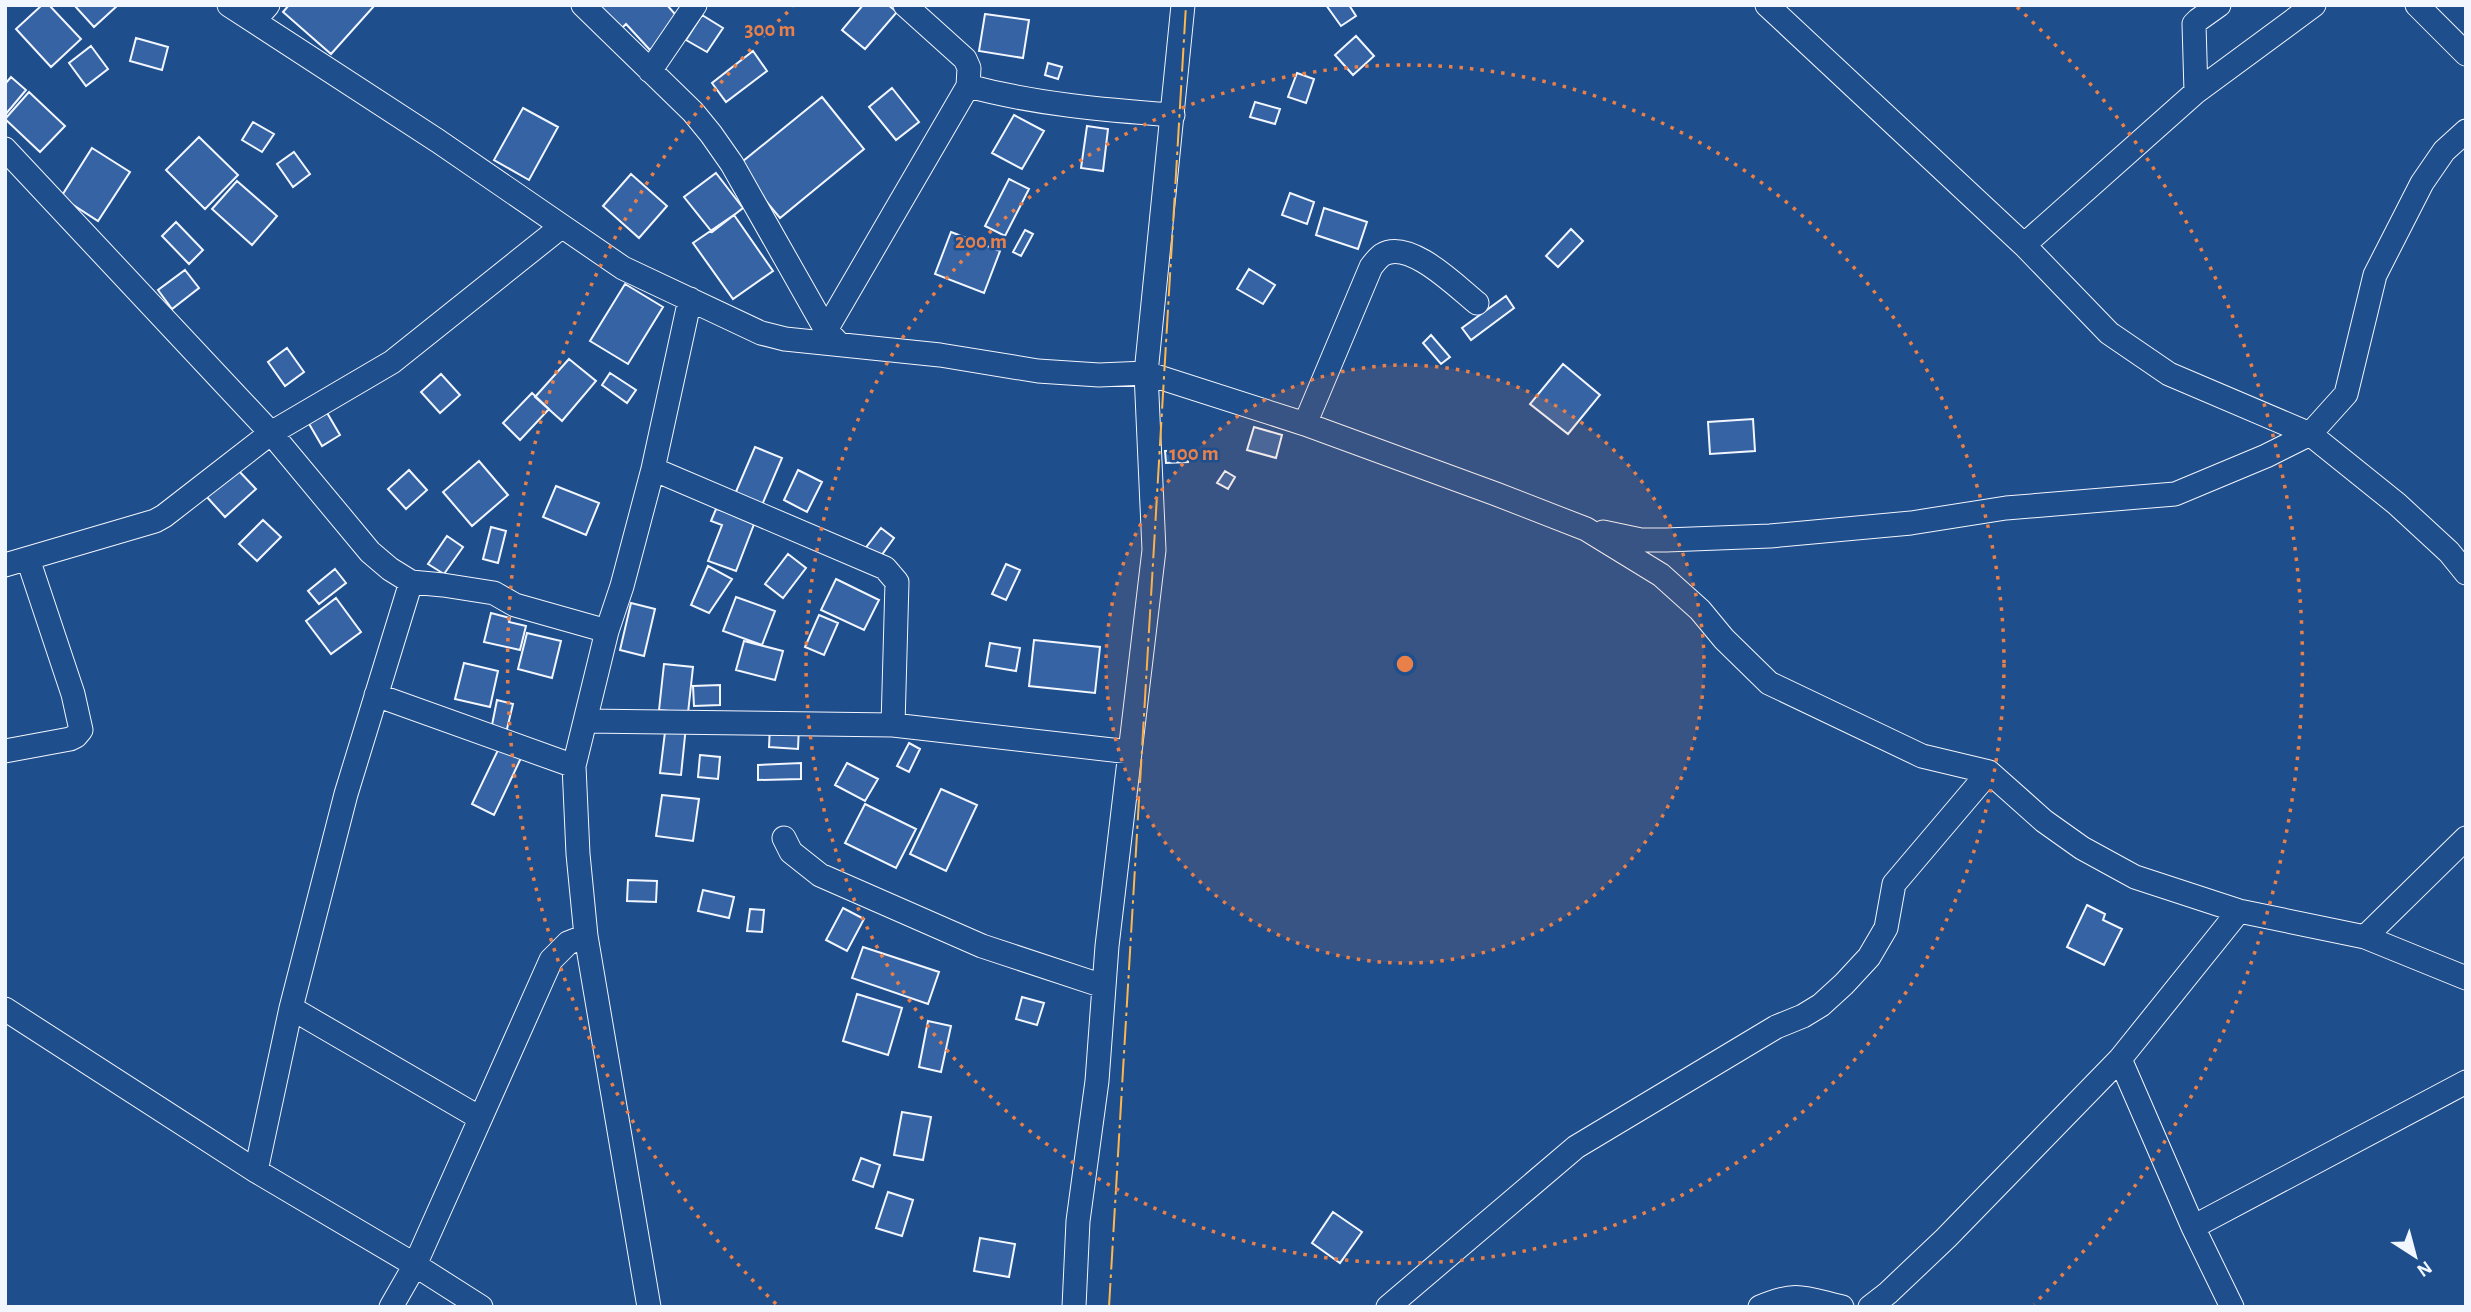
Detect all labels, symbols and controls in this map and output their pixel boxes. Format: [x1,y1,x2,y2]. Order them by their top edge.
text: 300 m [744,19,796,40]
text: 200 m [955,231,1007,252]
text: 100 m [1169,443,1219,464]
centre of rings [1393,652,1417,676]
north arrow [2380,1221,2450,1291]
text: N [2413,1257,2435,1280]

